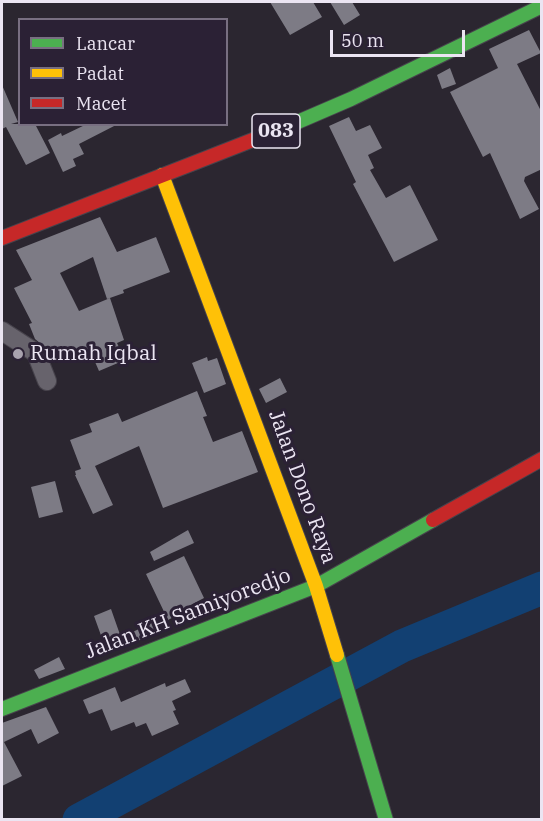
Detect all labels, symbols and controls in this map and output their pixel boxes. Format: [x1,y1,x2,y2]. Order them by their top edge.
legend [18,18,228,126]
scale bar [333,18,468,56]
text: 50 m [341,29,384,52]
text: Lancar [76,32,135,55]
text: Padat [76,62,124,85]
text: Macet [76,92,127,115]
road number: 083 [252,114,300,148]
place label: Rumah Iqbal [30,341,157,367]
marker: Rumah Iqbal [11,347,25,361]
street label: Jalan Dono Raya [263,407,341,567]
street label: Jalan KH Samiyoredjo [82,563,294,665]

